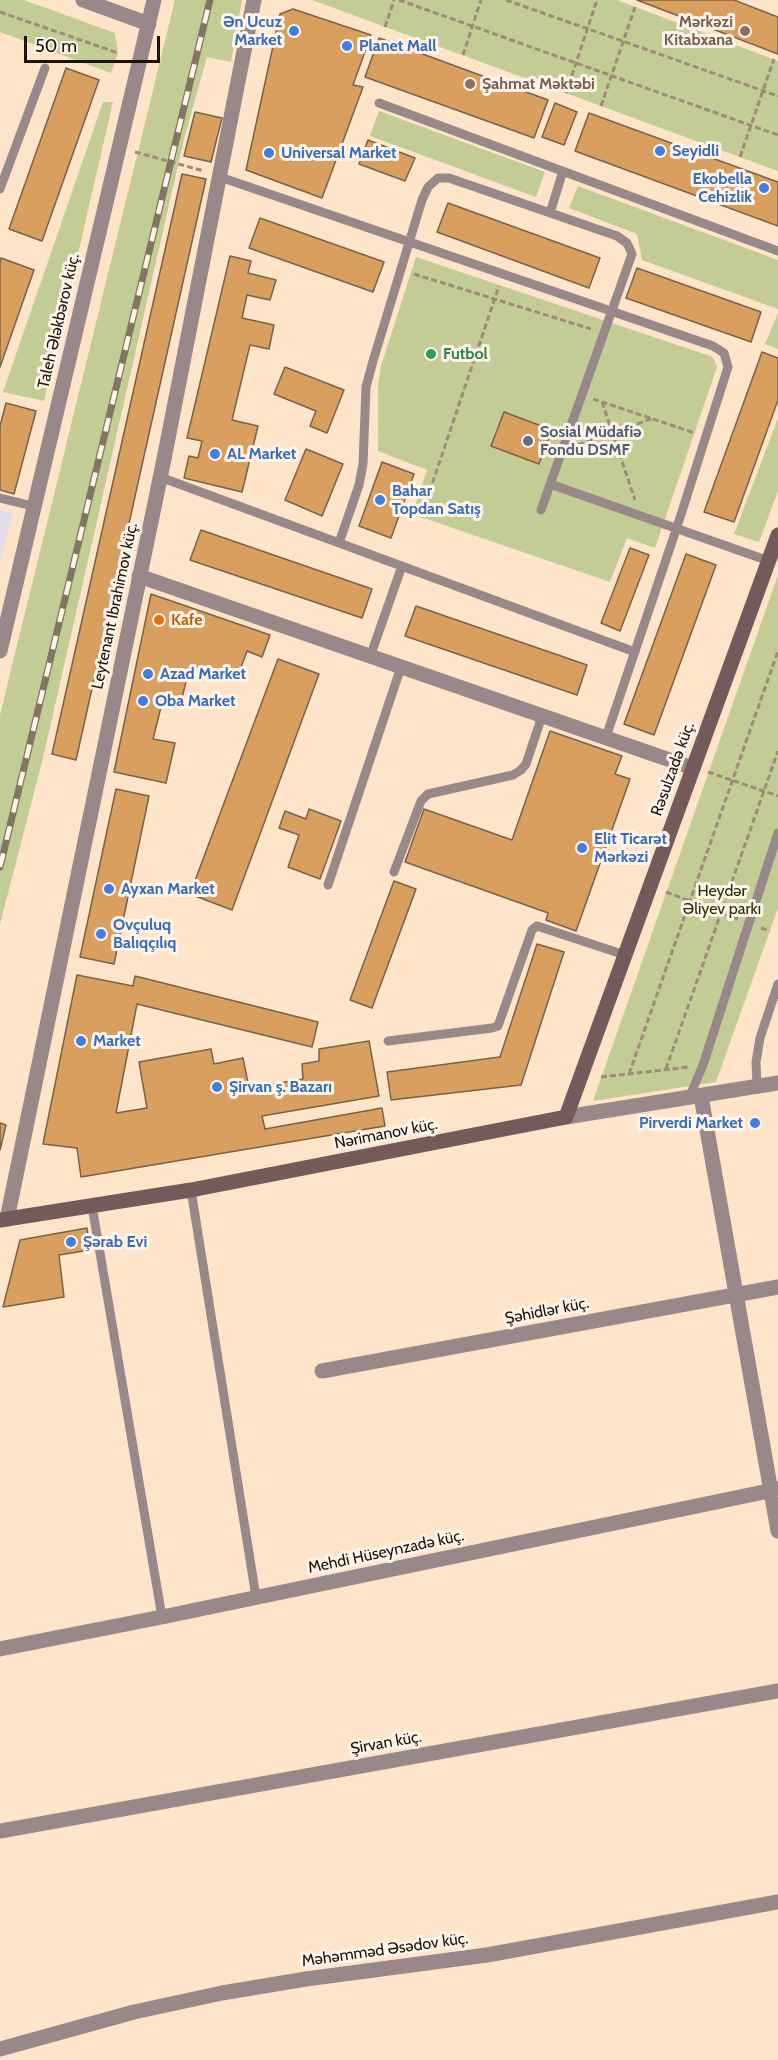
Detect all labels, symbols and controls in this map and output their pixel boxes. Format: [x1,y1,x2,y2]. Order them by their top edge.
place label: Ən Ucuz Market [223,12,282,50]
place label: Mərkəzi Kitabxana [664,12,733,50]
scale bar [27,24,164,62]
marker: Ən Ucuz Market [287,24,301,38]
marker: Mərkəzi Kitabxana [738,24,752,38]
text: 50 m [35,35,77,57]
place label: Planet Mall [359,36,436,56]
marker: Planet Mall [340,39,354,53]
place label: Şahmat Məktəbi [482,74,595,94]
marker: Şahmat Məktəbi [463,77,477,91]
place label: Seyidli [672,141,719,161]
place label: Universal Market [281,143,396,163]
marker: Seyidli [653,144,667,158]
marker: Universal Market [262,146,276,160]
place label: Ekobella Cehizlik [693,169,752,207]
marker: Ekobella Cehizlik [757,181,771,195]
street label: Taleh Ələkbərov küç. [34,252,84,390]
place label: Futbol [443,344,488,364]
marker: Futbol [424,347,438,361]
place label: Sosial Müdafiə Fondu DSMF [540,422,641,460]
marker: Sosial Müdafiə Fondu DSMF [521,434,535,448]
place label: AL Market [227,444,296,464]
marker: AL Market [208,447,222,461]
place label: Bahar Topdan Satış [392,481,481,519]
marker: Bahar Topdan Satış [373,493,387,507]
street label: Leytenant Ibrahimov küç. [88,521,142,691]
place label: Kafe [171,610,202,630]
marker: Kafe [152,613,166,627]
place label: Azad Market [160,664,246,684]
marker: Azad Market [141,667,155,681]
place label: Oba Market [155,691,235,711]
marker: Oba Market [136,694,150,708]
street label: Rəsulzadə küç. [647,719,699,819]
place label: Elit Ticarət Mərkəzi [594,829,667,867]
marker: Elit Ticarət Mərkəzi [575,841,589,855]
place label: Ayxan Market [121,879,215,899]
park label: Heydər Əliyev parkı [683,881,761,919]
marker: Ayxan Market [102,882,116,896]
place label: Ovçuluq Balıqçılıq [113,915,177,953]
marker: Ovçuluq Balıqçılıq [94,927,108,941]
place label: Market [93,1031,141,1051]
marker: Market [74,1034,88,1048]
place label: Şirvan ş. Bazarı [229,1077,332,1097]
marker: Şirvan ş. Bazarı [210,1080,224,1094]
place label: Pirverdi Market [639,1113,743,1133]
street label: Nərimanov küç. [333,1115,439,1153]
marker: Pirverdi Market [748,1116,762,1130]
place label: Şərab Evi [83,1232,147,1252]
marker: Şərab Evi [64,1235,78,1249]
street label: Şəhidlər küç. [503,1293,591,1329]
street label: Mehdi Hüseynzadə küç. [306,1526,466,1578]
street label: Şirvan küç. [349,1727,423,1759]
street label: Məhəmməd Əsədov küç. [301,1929,469,1971]

